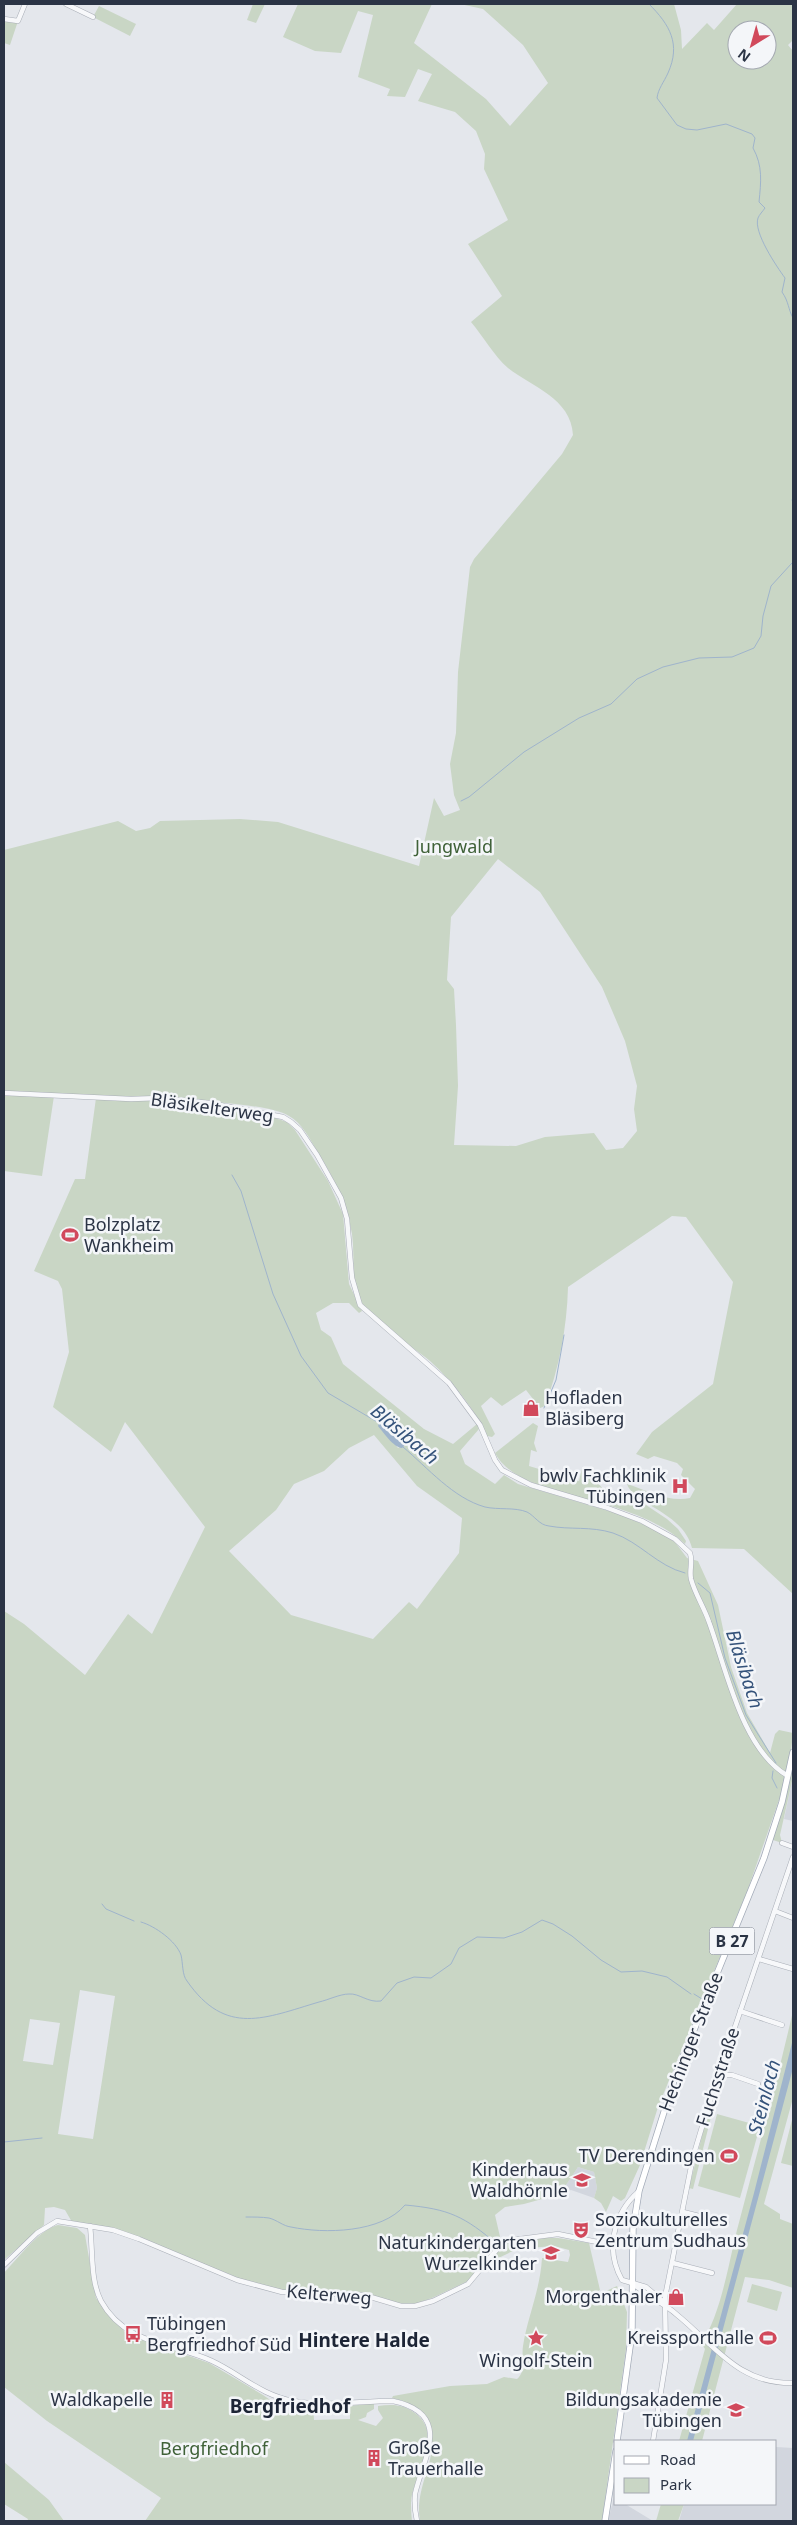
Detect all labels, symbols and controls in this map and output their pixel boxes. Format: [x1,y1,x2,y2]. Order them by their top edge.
north arrow [727,20,777,70]
text: N [734,45,754,67]
park label: Jungwald [413,834,493,858]
street label: Bläsikelterweg [149,1087,275,1127]
place label: Bolzplatz Wankheim [84,1212,174,1257]
sports icon: Bolzplatz Wankheim [60,1225,80,1245]
place label: Hofladen Bläsiberg [545,1385,624,1430]
water label: Bläsibach [365,1398,445,1470]
shop icon: Hofladen Bläsiberg [521,1398,541,1418]
place label: bwlv Fachklinik Tübingen [539,1463,666,1508]
hospital icon: bwlv Fachklinik Tübingen [670,1476,690,1496]
water label: Bläsibach [720,1626,770,1712]
road number: B 27 [710,1928,754,1954]
street label: Hechinger Straße [652,1969,728,2115]
street label: Fuchsstraße [690,2024,744,2129]
water label: Steinlach [742,2057,786,2137]
place label: TV Derendingen [579,2143,715,2167]
sports icon: TV Derendingen [719,2146,739,2166]
place label: Kinderhaus Waldhörnle [470,2157,568,2202]
school or university icon: Kinderhaus Waldhörnle [572,2170,592,2190]
place label: Soziokulturelles Zentrum Sudhaus [595,2207,746,2252]
theatre icon: Soziokulturelles Zentrum Sudhaus [571,2220,591,2240]
place label: Naturkindergarten Wurzelkinder [378,2230,538,2275]
school or university icon: Naturkindergarten Wurzelkinder [541,2243,561,2263]
street label: Kelterweg [286,2278,373,2310]
place label: Morgenthaler [545,2284,663,2308]
shop icon: Morgenthaler [666,2287,686,2307]
place label: Tübingen Bergfriedhof Süd [147,2311,292,2356]
bus stop icon: Tübingen Bergfriedhof Süd [123,2324,143,2344]
place label: Kreissporthalle [627,2325,754,2349]
district label: Hintere Halde [298,2327,430,2353]
place icon: Wingolf-Stein [526,2328,546,2348]
sports icon: Kreissporthalle [758,2328,778,2348]
place label: Wingolf-Stein [479,2348,593,2372]
place label: Waldkapelle [50,2387,153,2411]
place label: Bildungsakademie Tübingen [565,2387,722,2432]
building icon: Waldkapelle [157,2390,177,2410]
district label: Bergfriedhof [230,2393,352,2419]
school or university icon: Bildungsakademie Tübingen [726,2400,746,2420]
place label: Große Trauerhalle [388,2435,484,2480]
park label: Bergfriedhof [160,2436,269,2460]
legend [614,2440,777,2505]
building icon: Große Trauerhalle [364,2448,384,2468]
text: Road [660,2449,696,2469]
text: Park [660,2474,692,2494]

